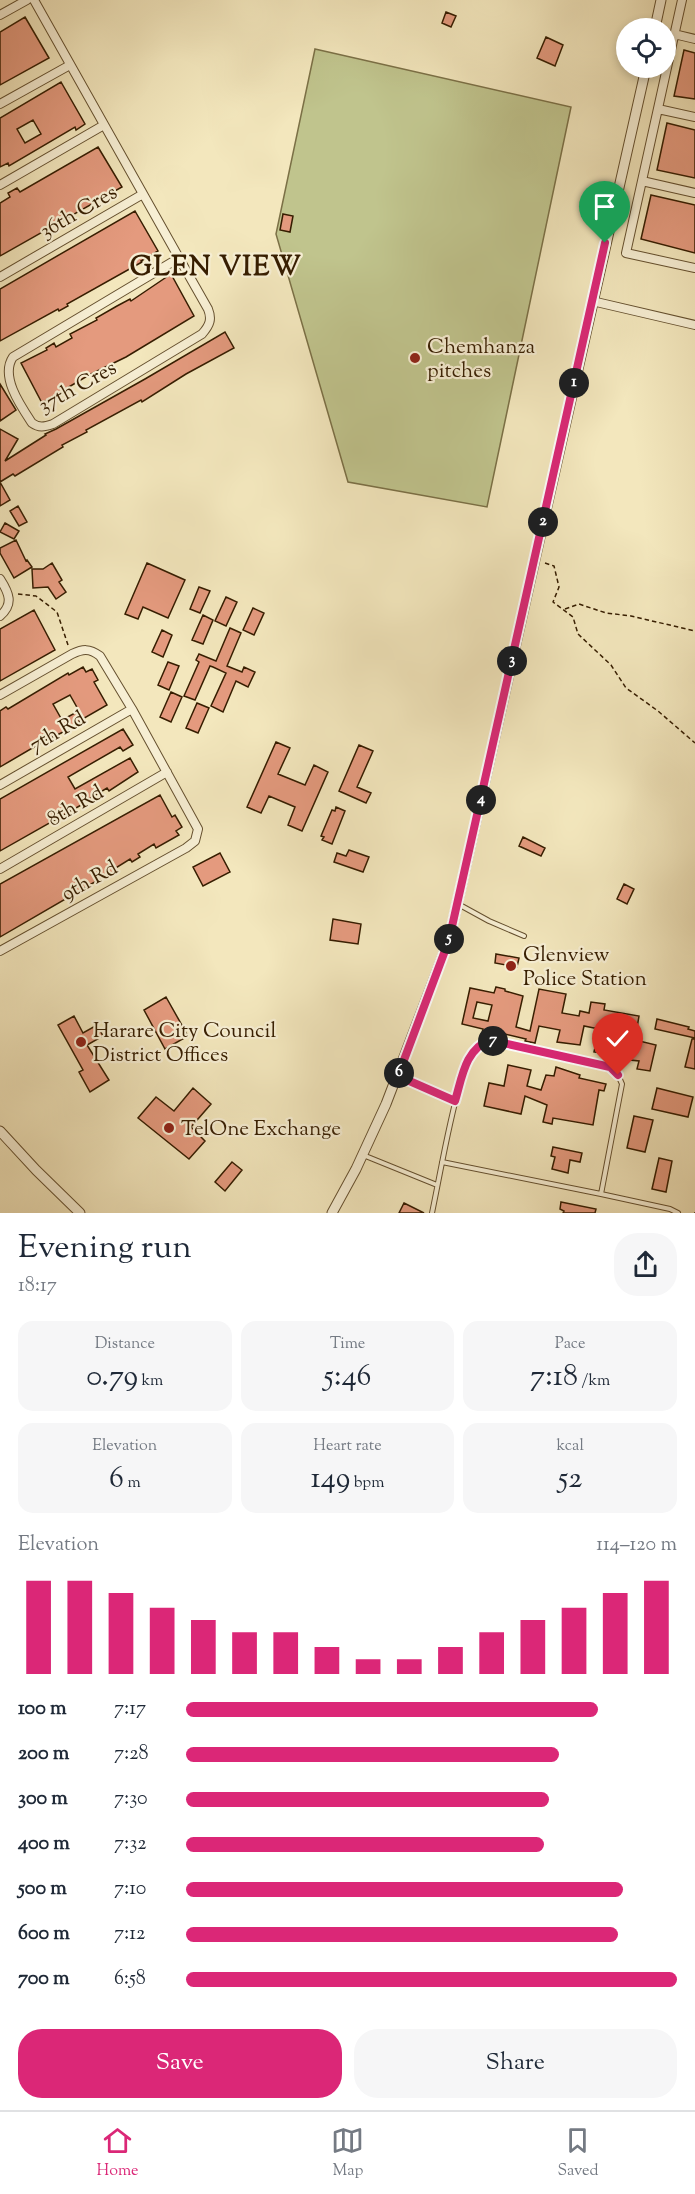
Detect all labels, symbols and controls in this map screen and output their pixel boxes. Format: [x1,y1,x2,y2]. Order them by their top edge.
map controls [616,18,676,78]
button: locate [616,18,676,78]
street label: 36th Cres [35,178,123,247]
pin [579,181,630,243]
icon: arrive [588,190,621,223]
district label: GLEN VIEW [130,249,302,288]
place label: Chemhanza pitches [427,333,536,387]
marker: Chemhanza pitches [408,351,422,365]
street label: 37th Cres [33,354,123,422]
pin: 1 [559,368,589,398]
text: 1 [571,371,577,394]
pin: 2 [528,507,558,537]
text: 2 [539,510,547,533]
pin: 3 [497,646,527,676]
text: 3 [509,649,515,672]
street label: 7th Rd [24,704,92,761]
street label: 8th Rd [42,778,110,835]
pin: 4 [466,785,496,815]
text: 4 [477,788,485,811]
street label: 9th Rd [56,854,124,910]
pin: 5 [434,924,464,954]
text: 5 [446,927,452,950]
place label: Glenview Police Station [523,941,647,995]
marker: Glenview Police Station [504,959,518,973]
pin [592,1013,643,1075]
place label: Harare City Council District Offices [93,1017,277,1071]
icon: check [601,1022,634,1055]
pin: 7 [478,1026,508,1056]
text: 7 [489,1029,497,1052]
marker: Harare City Council District Offices [74,1035,88,1049]
pin: 6 [384,1058,414,1088]
text: 6 [395,1061,403,1084]
place label: TelOne Exchange [181,1115,341,1145]
marker: TelOne Exchange [162,1121,176,1135]
text: Evening run [18,1225,192,1273]
button: share [614,1233,677,1296]
text: 18:17 [18,1272,57,1301]
text: Distance [95,1333,155,1356]
text: Time [330,1333,365,1356]
text: Pace [555,1333,585,1356]
text: 0.79 [86,1356,138,1399]
text: 5:46 [324,1356,371,1399]
text: 7:18 [530,1356,578,1399]
text: km [138,1370,163,1393]
text: /km [578,1370,610,1393]
text: Elevation [92,1435,157,1458]
text: Heart rate [313,1435,382,1458]
text: kcal [556,1435,584,1458]
text: 6 [109,1458,124,1501]
text: 149 [311,1458,350,1501]
text: 52 [558,1458,582,1501]
text: m [124,1472,141,1495]
text: bpm [350,1472,384,1495]
text: Elevation [18,1531,99,1560]
text: 114–120 m [596,1531,677,1560]
text: 100 m [18,1695,67,1724]
text: 7:17 [114,1695,146,1724]
text: 200 m [18,1740,69,1769]
text: 7:28 [114,1740,149,1769]
text: 300 m [18,1785,68,1814]
text: 7:30 [114,1785,148,1814]
text: 400 m [18,1830,70,1859]
text: 7:32 [114,1830,147,1859]
text: 500 m [18,1875,67,1904]
text: 7:10 [114,1875,146,1904]
text: 600 m [18,1920,70,1949]
text: 7:12 [114,1920,145,1949]
text: 700 m [18,1965,70,1994]
text: 6:58 [114,1965,146,1994]
button: Save [18,2029,342,2098]
button: Share [354,2029,677,2098]
tab: Home [96,2124,138,2183]
tab: Map [331,2124,364,2183]
tab: Saved [557,2124,598,2183]

